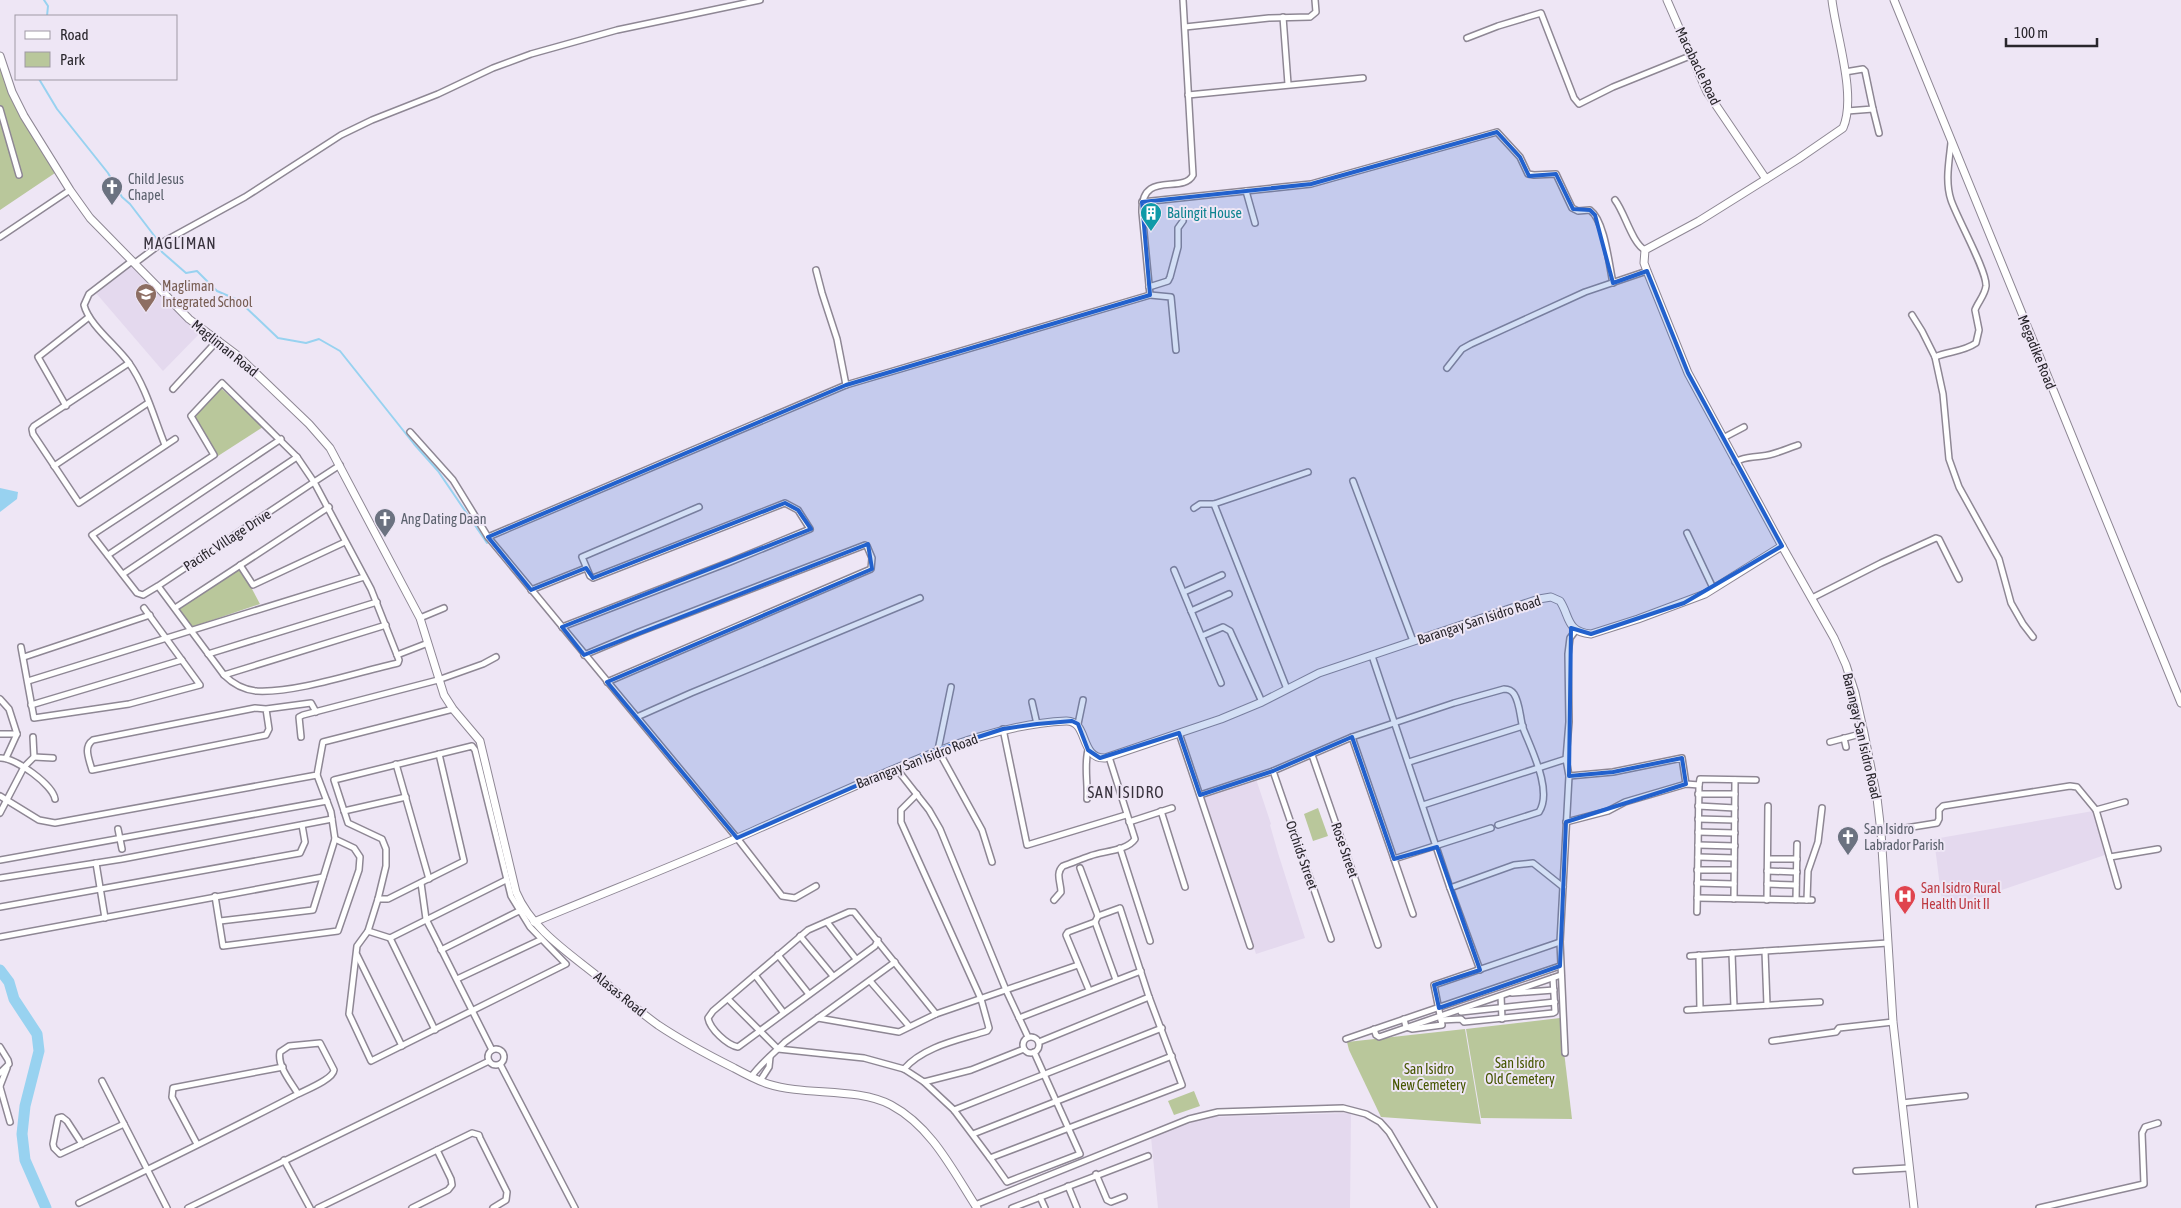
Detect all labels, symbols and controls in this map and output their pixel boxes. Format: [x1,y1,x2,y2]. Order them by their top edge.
legend [15,15,178,80]
scale bar [2006,15,2097,47]
text: 100 m [2014,24,2048,41]
street label: Macabacle Road [1672,25,1724,107]
text: Road [60,26,89,43]
text: Park [60,51,85,68]
place label: Child Jesus Chapel [128,171,184,203]
church icon: Child Jesus Chapel [100,175,124,206]
building icon: Balingit House [1139,201,1163,232]
place label: Balingit House [1167,205,1242,221]
district label: MAGLIMAN [143,234,217,252]
place label: Magliman Integrated School [162,278,253,310]
school or university icon: Magliman Integrated School [134,282,158,313]
street label: Megadike Road [2015,313,2059,391]
street label: Magliman Road [189,316,261,380]
street label: Pacific Village Drive [180,506,274,574]
church icon: Ang Dating Daan [373,507,397,538]
place label: Ang Dating Daan [401,511,487,527]
street label: Barangay San Isidro Road [1415,592,1543,648]
street label: Barangay San Isidro Road [1840,671,1884,801]
street label: Barangay San Isidro Road [854,730,980,792]
district label: SAN ISIDRO [1087,783,1165,801]
street label: Orchids Street [1283,818,1321,892]
street label: Rose Street [1328,820,1362,880]
place label: San Isidro Labrador Parish [1864,821,1944,853]
church icon: San Isidro Labrador Parish [1836,825,1860,856]
place label: San Isidro Rural Health Unit II [1921,880,2001,912]
hospital icon: San Isidro Rural Health Unit II [1893,884,1917,915]
street label: Alasas Road [591,968,649,1020]
park label: San Isidro Old Cemetery [1485,1055,1555,1087]
park label: San Isidro New Cemetery [1392,1061,1466,1093]

